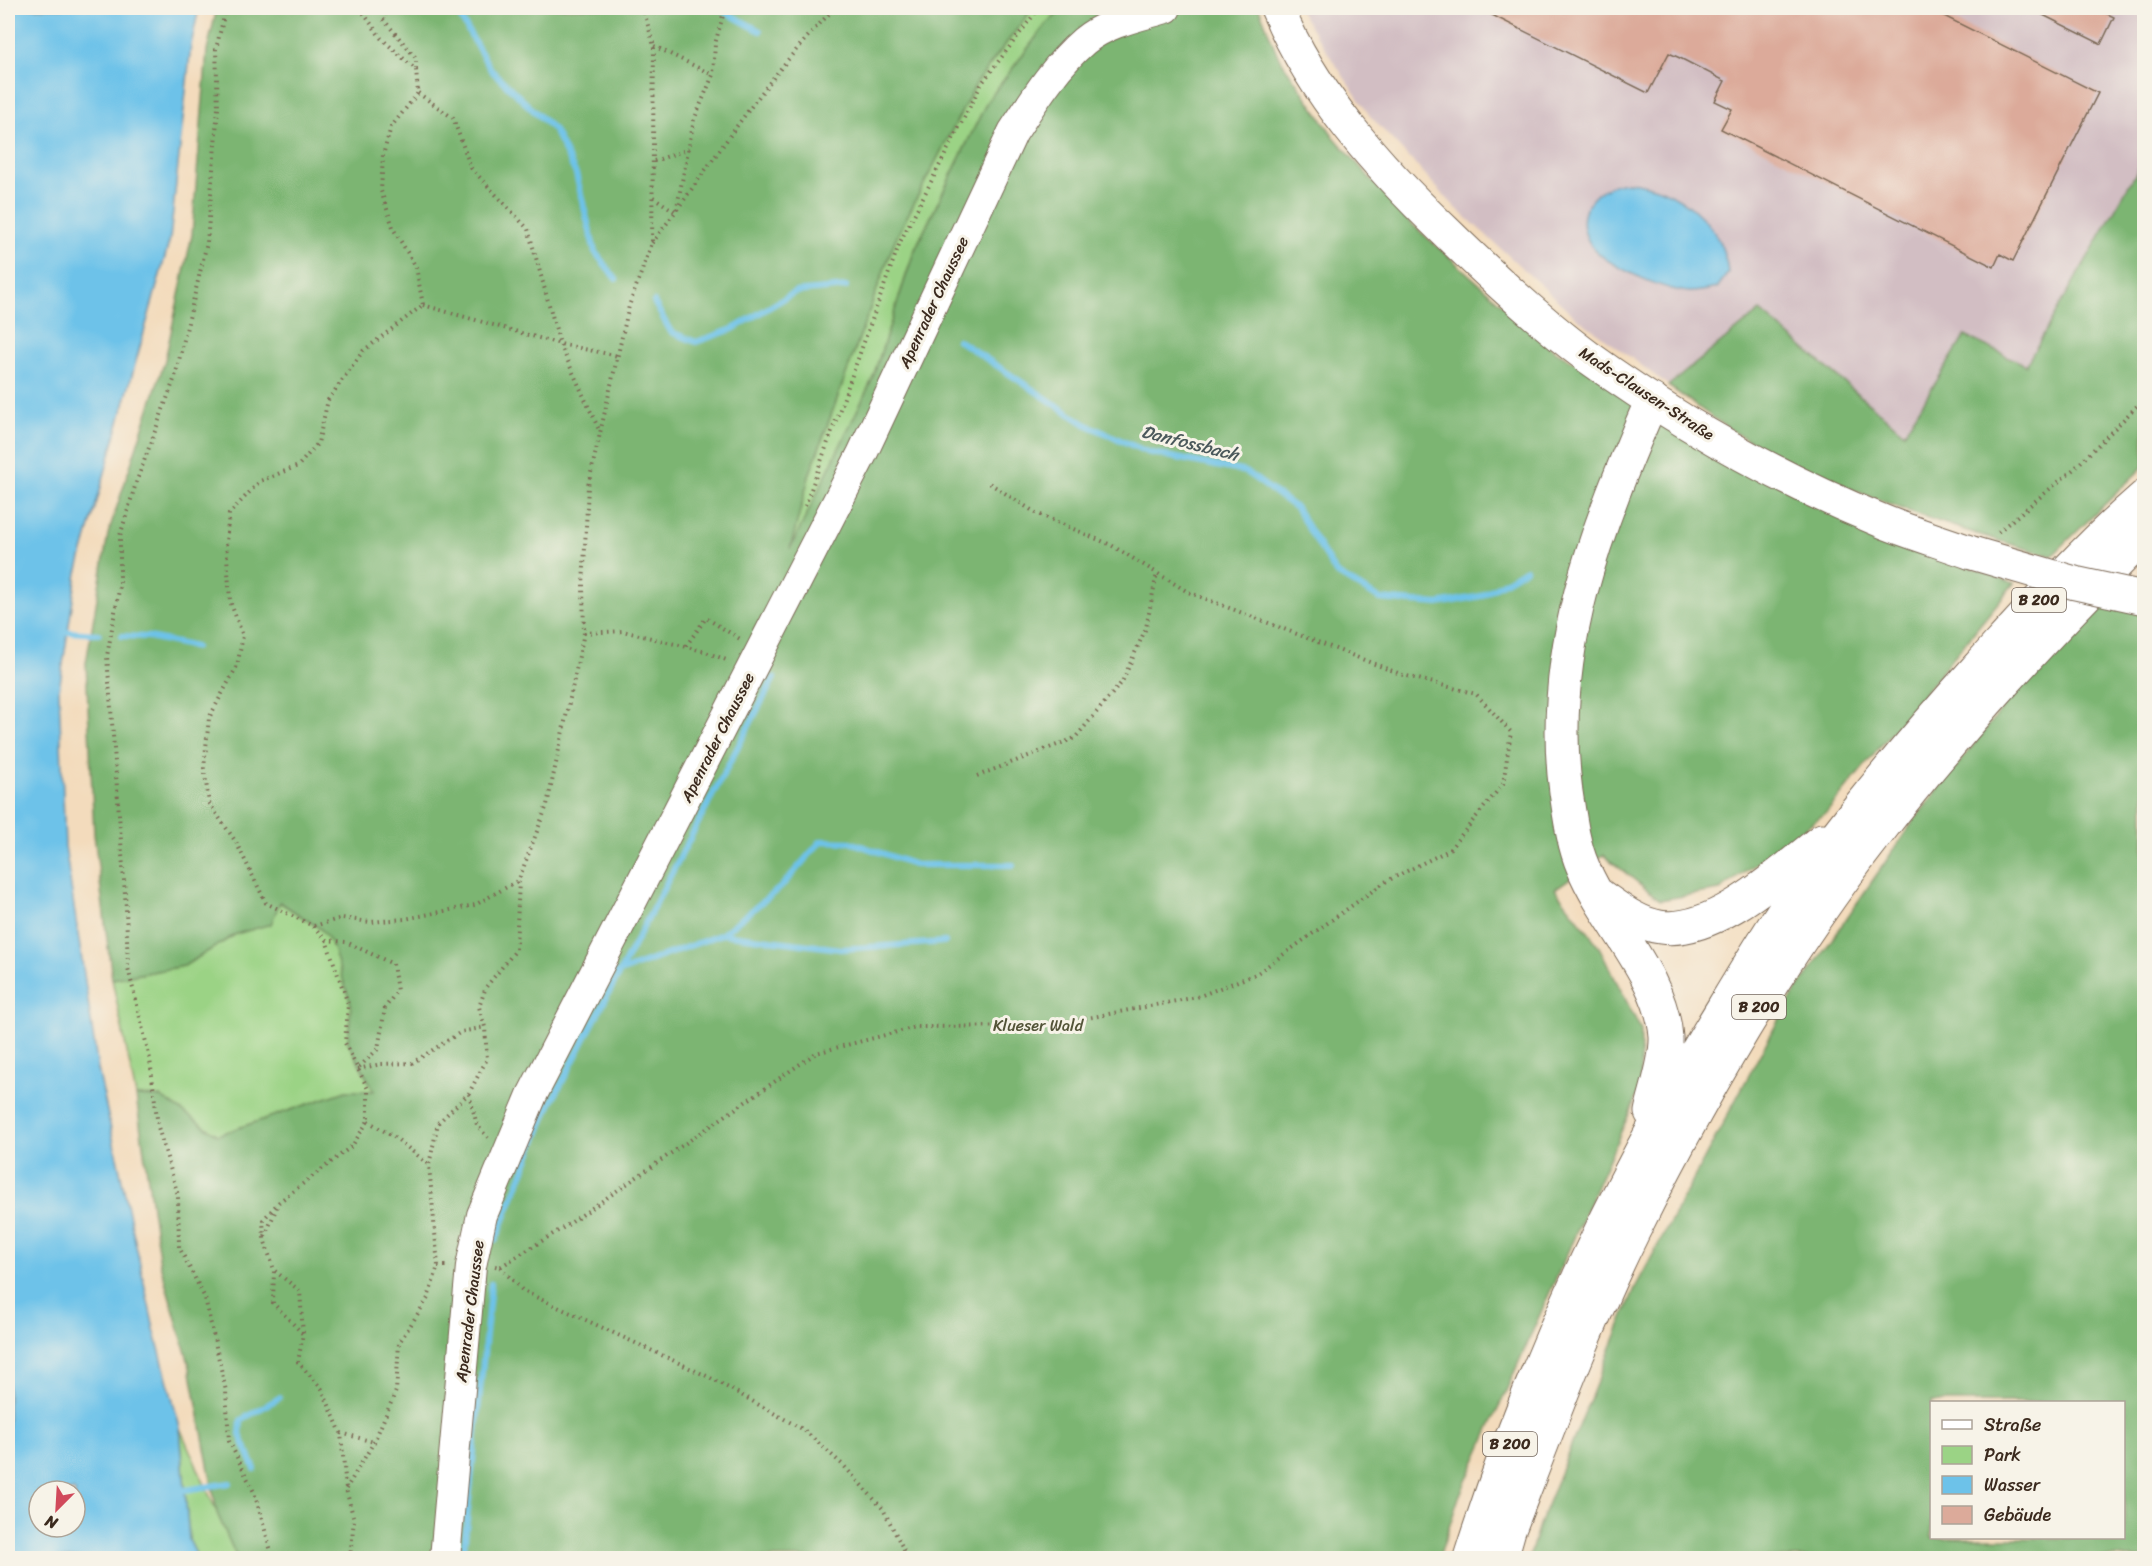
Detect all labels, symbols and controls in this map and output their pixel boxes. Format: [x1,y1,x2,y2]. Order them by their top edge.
street label: Apenrader Chaussee [890,231,977,374]
street label: Mads-Clausen-Straße [1573,339,1721,448]
water label: Danfossbach [1138,415,1244,471]
road number: B 200 [2012,588,2066,612]
street label: Apenrader Chaussee [672,667,763,808]
road number: B 200 [1732,995,1786,1019]
park label: Klueser Wald [993,1011,1085,1040]
street label: Apenrader Chaussee [446,1238,493,1385]
legend [1930,1401,2125,1539]
text: Straße [1984,1409,2041,1441]
road number: B 200 [1483,1432,1537,1456]
text: Park [1984,1439,2021,1471]
text: Wasser [1984,1469,2042,1501]
north arrow [27,1479,87,1539]
text: Gebäude [1984,1499,2052,1531]
text: N [39,1506,63,1538]

